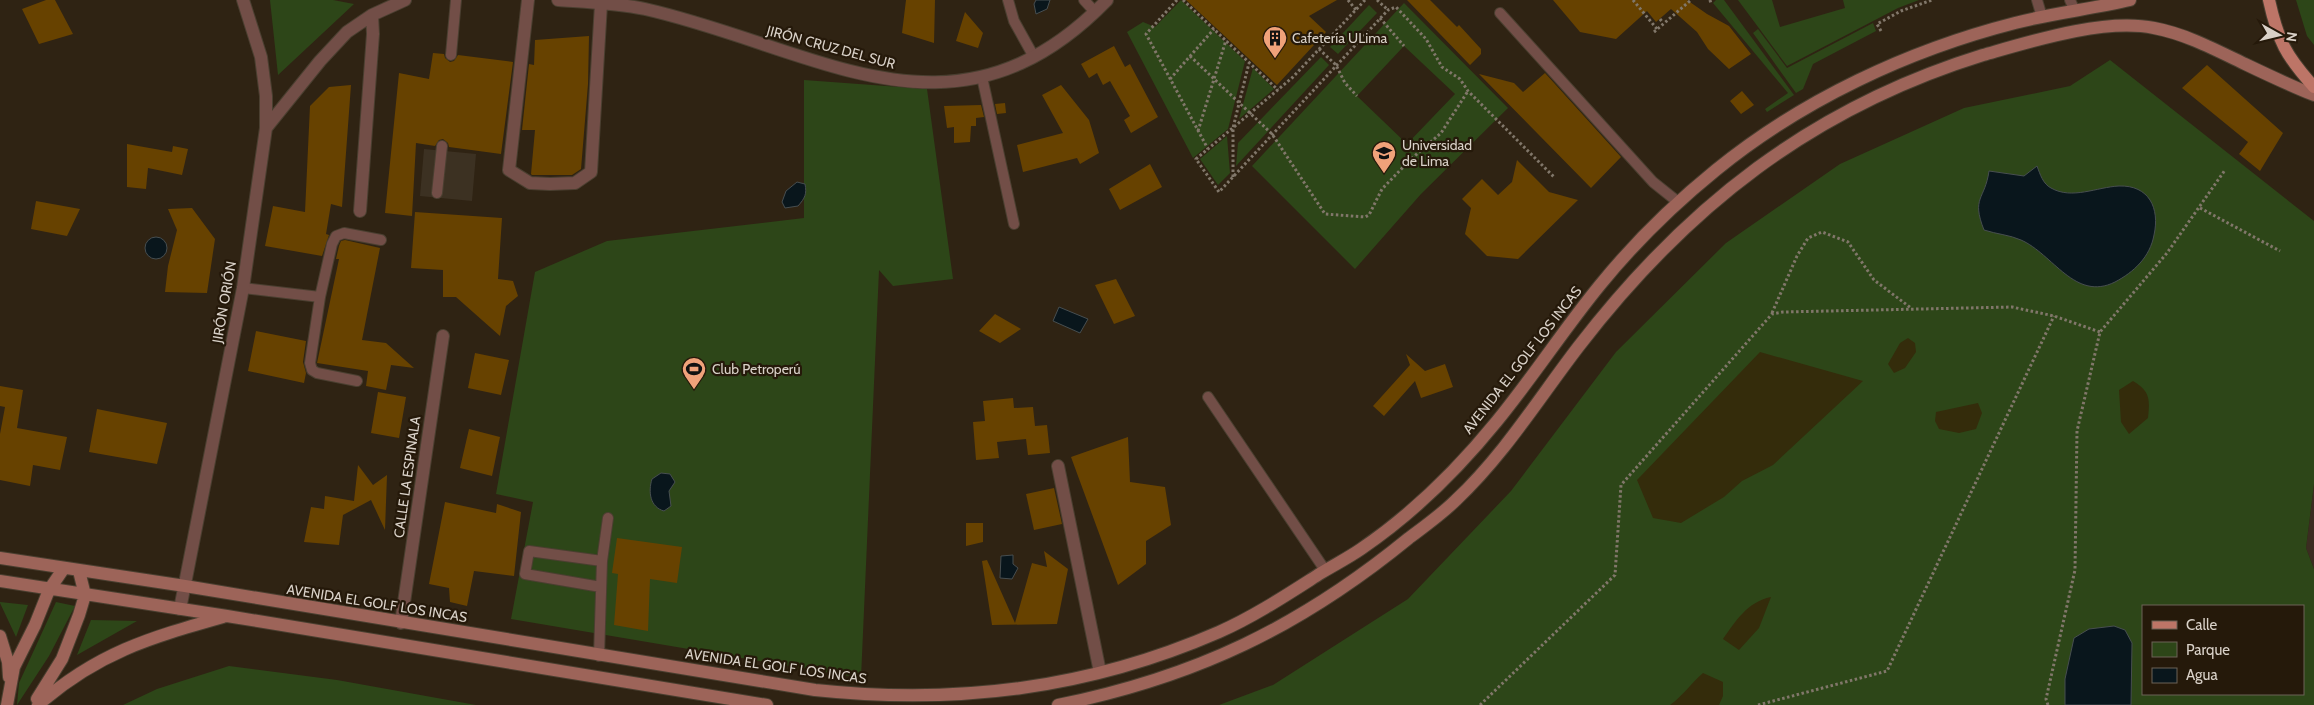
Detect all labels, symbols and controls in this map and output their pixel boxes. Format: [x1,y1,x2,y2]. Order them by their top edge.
north arrow [2254,10,2304,60]
street label: JIRÓN CRUZ DEL SUR [764,21,898,73]
building icon: Cafetería ULima [1262,25,1288,59]
place label: Cafetería ULima [1292,29,1387,47]
text: N [2282,31,2301,43]
place label: Universidad de Lima [1402,136,1472,170]
school or university icon: Universidad de Lima [1371,140,1397,174]
street label: JIRÓN ORIÓN [208,260,240,345]
street label: AVENIDA EL GOLF LOS INCAS [1459,282,1585,438]
sports icon: Club Petroperú [681,356,707,390]
place label: Club Petroperú [712,360,801,378]
street label: CALLE LA ESPINALA [390,415,424,539]
street label: AVENIDA EL GOLF LOS INCAS [285,580,469,626]
legend [2142,605,2304,695]
text: Calle [2186,616,2217,634]
text: Parque [2186,641,2230,659]
street label: AVENIDA EL GOLF LOS INCAS [684,644,868,688]
text: Agua [2186,666,2218,684]

